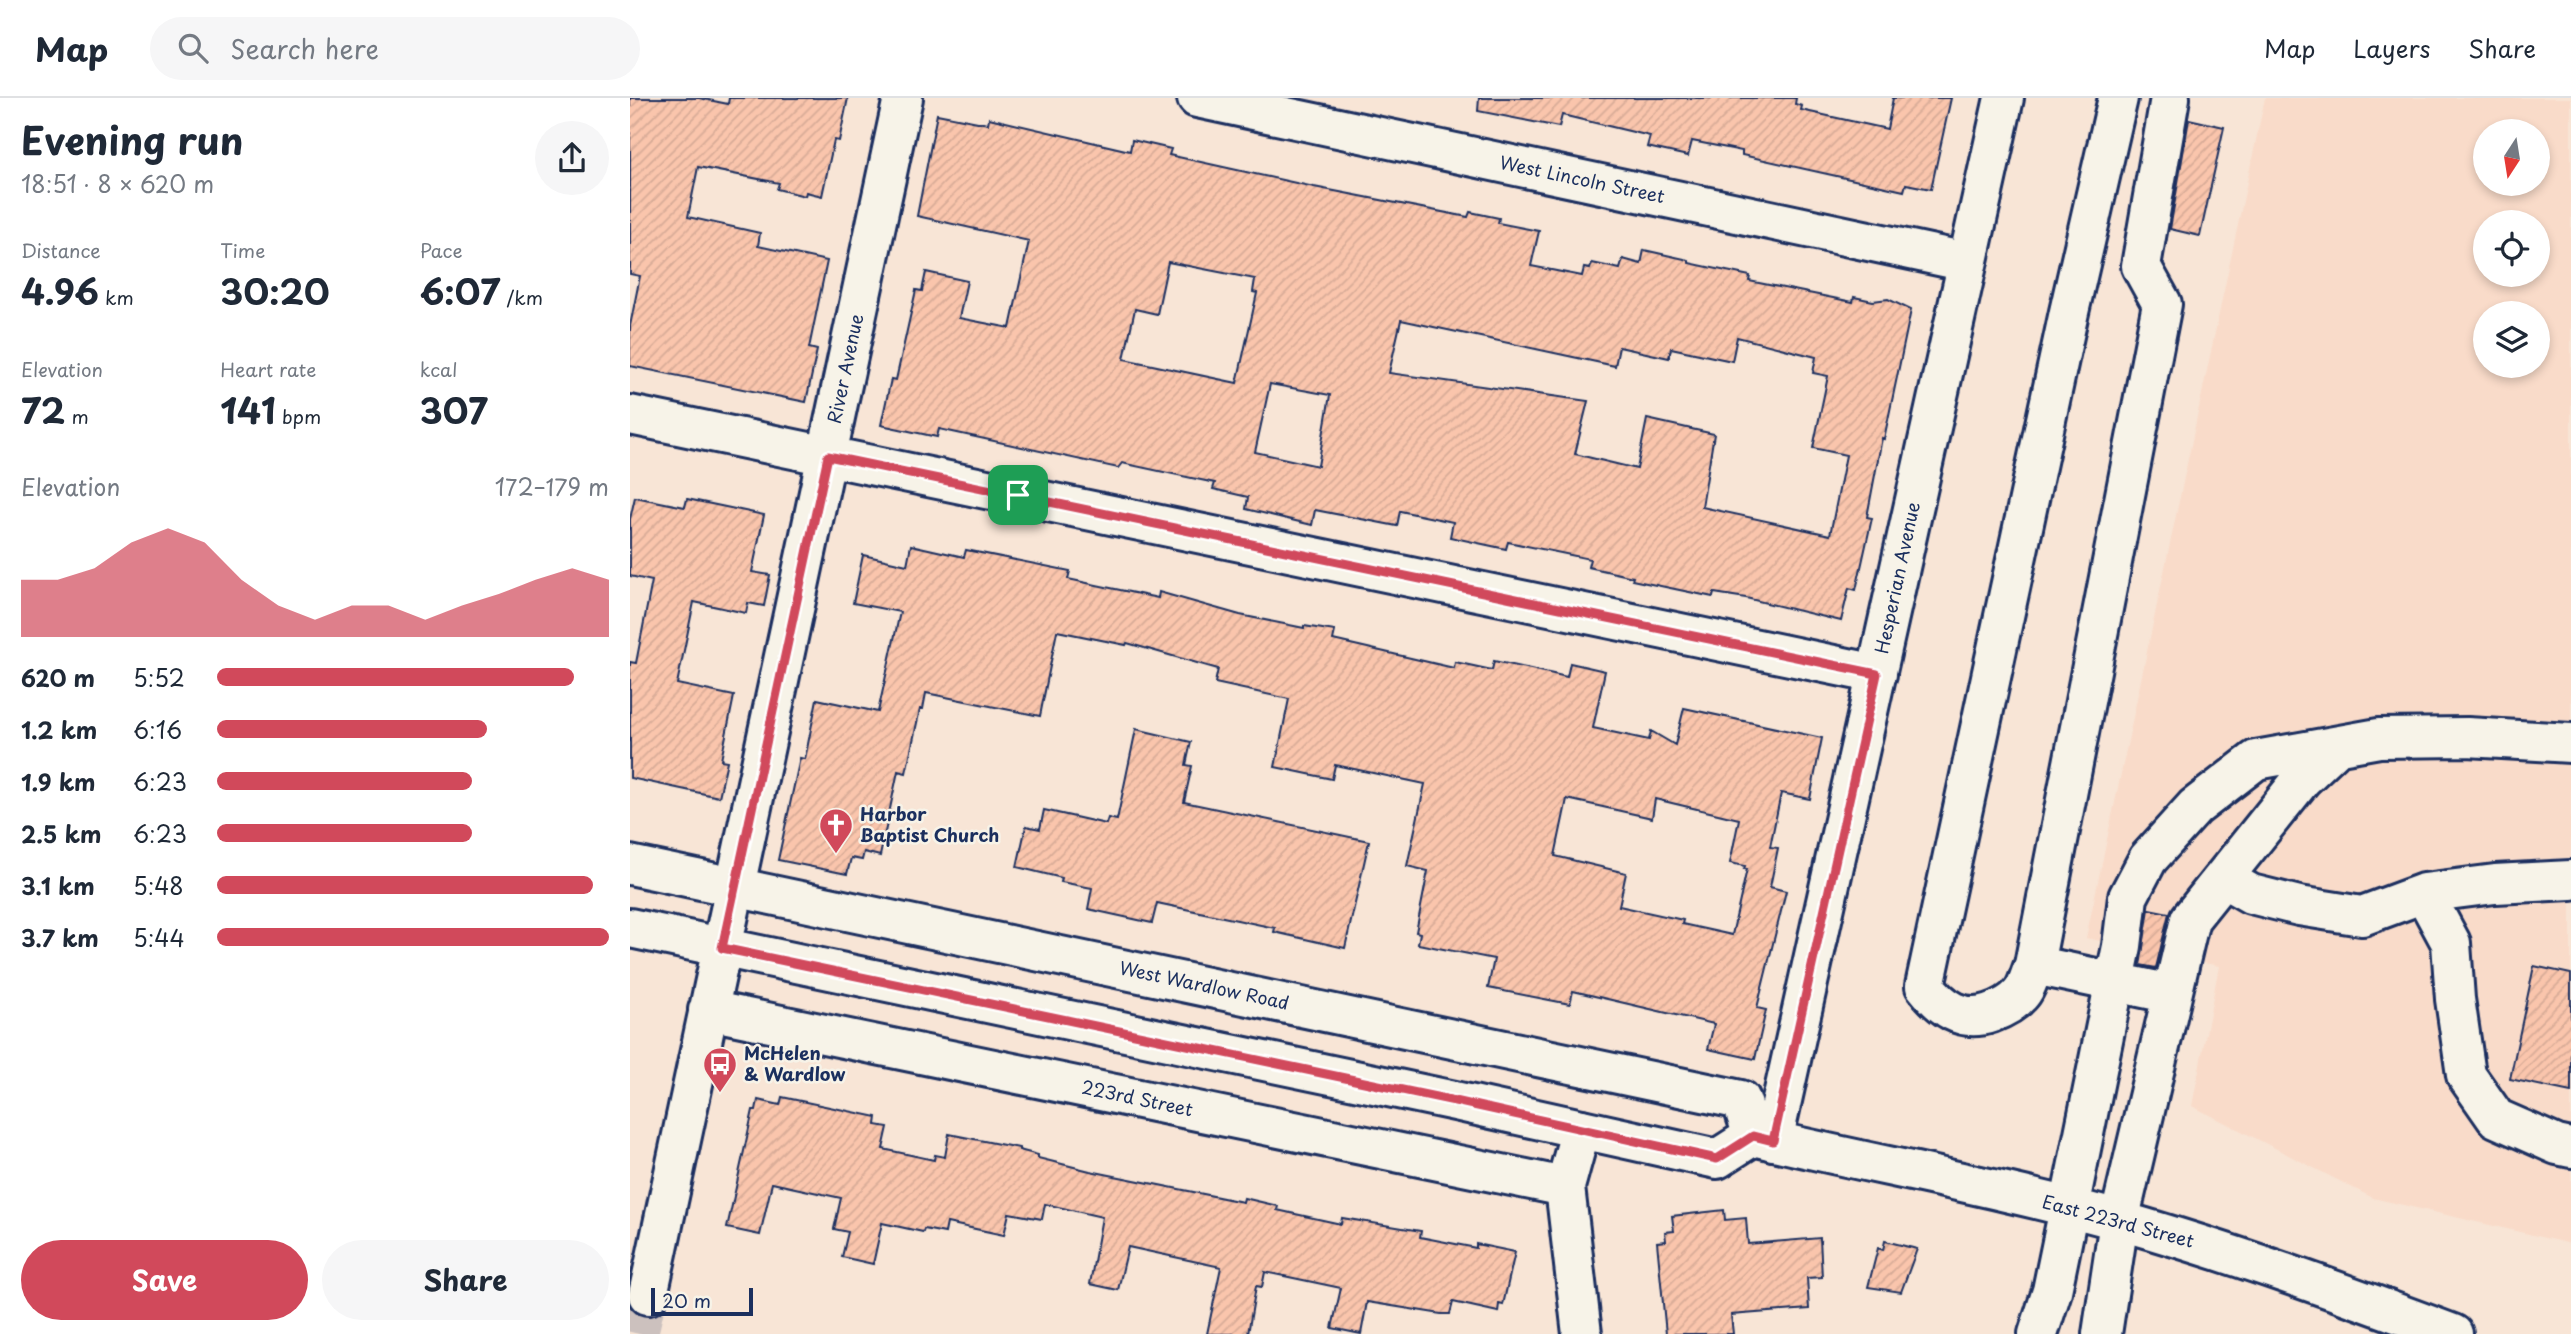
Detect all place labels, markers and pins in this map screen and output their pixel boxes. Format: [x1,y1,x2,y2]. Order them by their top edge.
pin [988,465,1048,525]
place label: Harbor Baptist Church [860,800,999,848]
church icon: Harbor Baptist Church [817,806,855,855]
place label: McHelen & Wardlow [744,1039,845,1087]
bus stop icon: McHelen & Wardlow [701,1045,739,1094]

